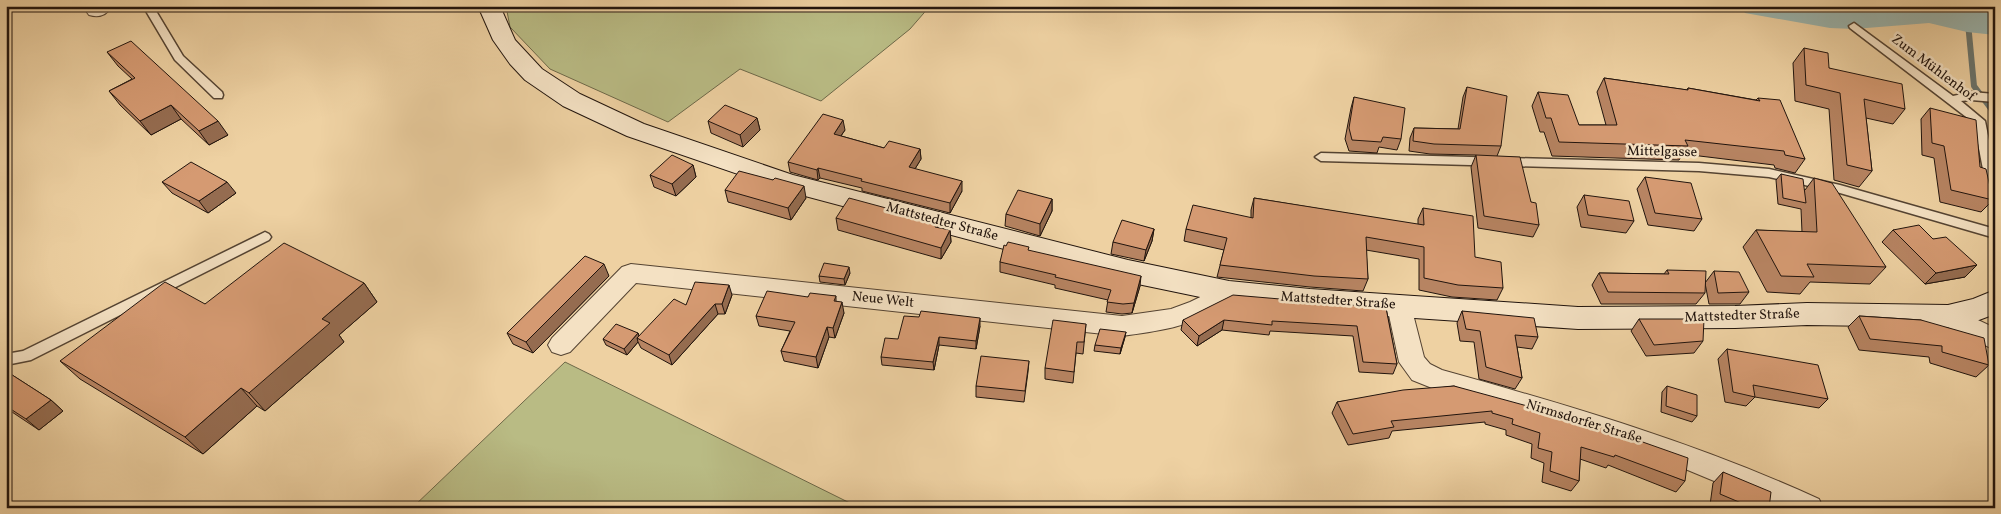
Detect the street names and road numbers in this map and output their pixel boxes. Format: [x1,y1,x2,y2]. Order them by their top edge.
street label: Zum Mühlenhof [1887,30,1980,107]
street label: Mittelgasse [1627,142,1698,162]
street label: Mattstedter Straße [884,198,1001,246]
street label: Neue Welt [851,287,915,313]
street label: Mattstedter Straße [1280,287,1397,315]
street label: Mattstedter Straße [1684,304,1800,328]
street label: Nirmsdorfer Straße [1524,395,1645,449]

